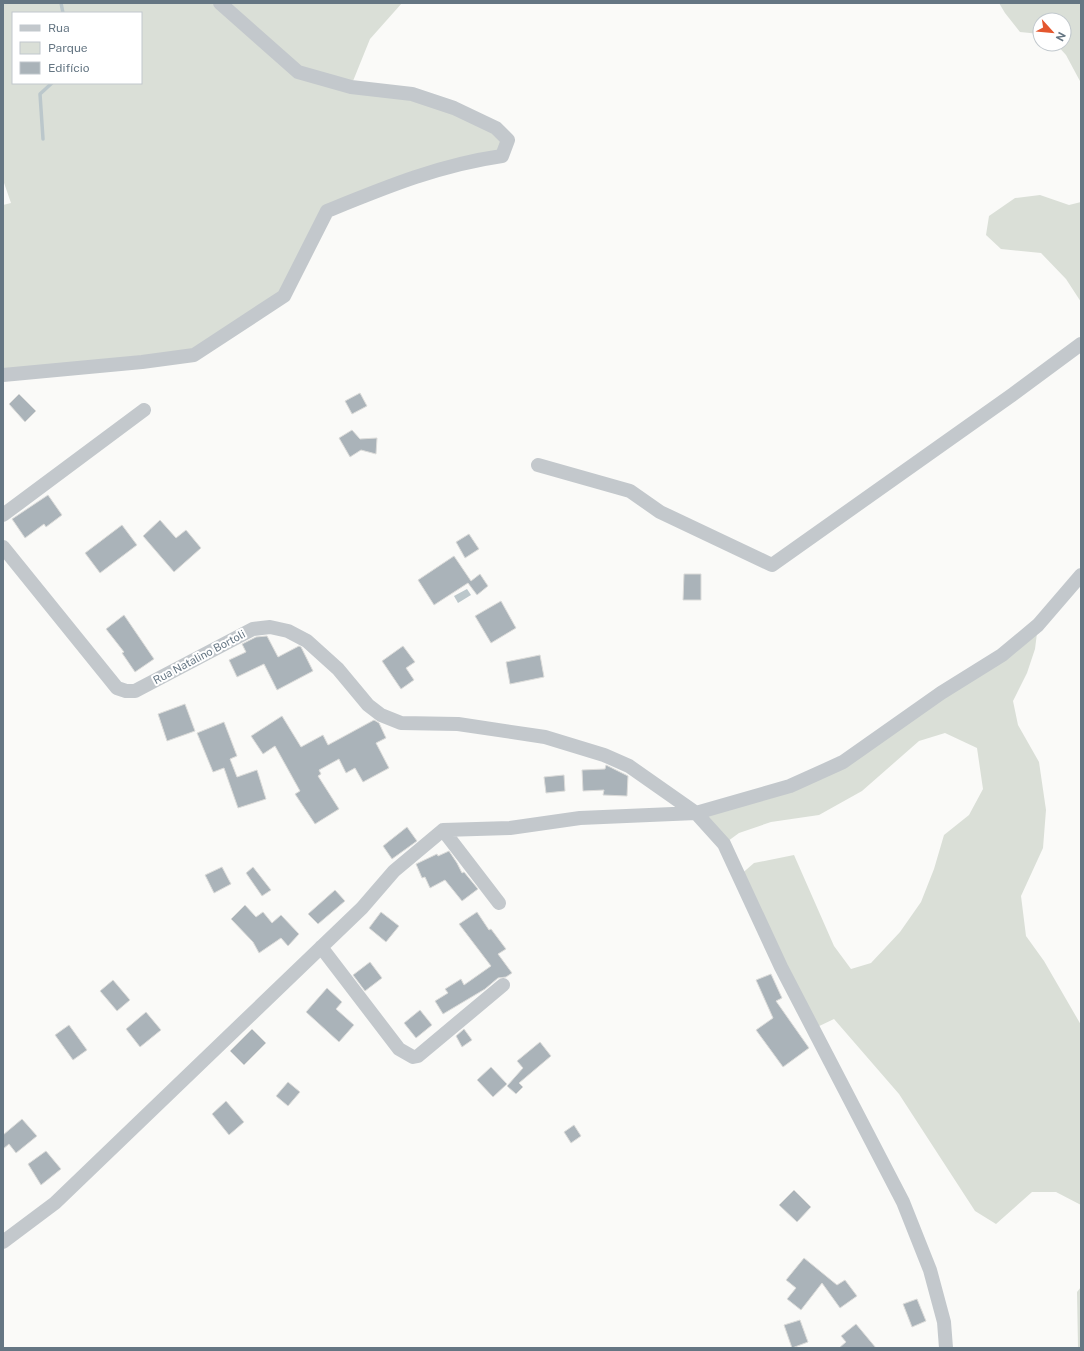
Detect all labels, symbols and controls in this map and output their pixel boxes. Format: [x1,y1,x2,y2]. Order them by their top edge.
legend [12,12,142,84]
north arrow [1032,12,1072,52]
text: Rua [48,21,70,35]
text: N [1054,30,1068,43]
text: Parque [48,41,88,55]
text: Edifício [48,61,90,75]
street label: Rua Natalino Bortoli [151,628,247,686]

